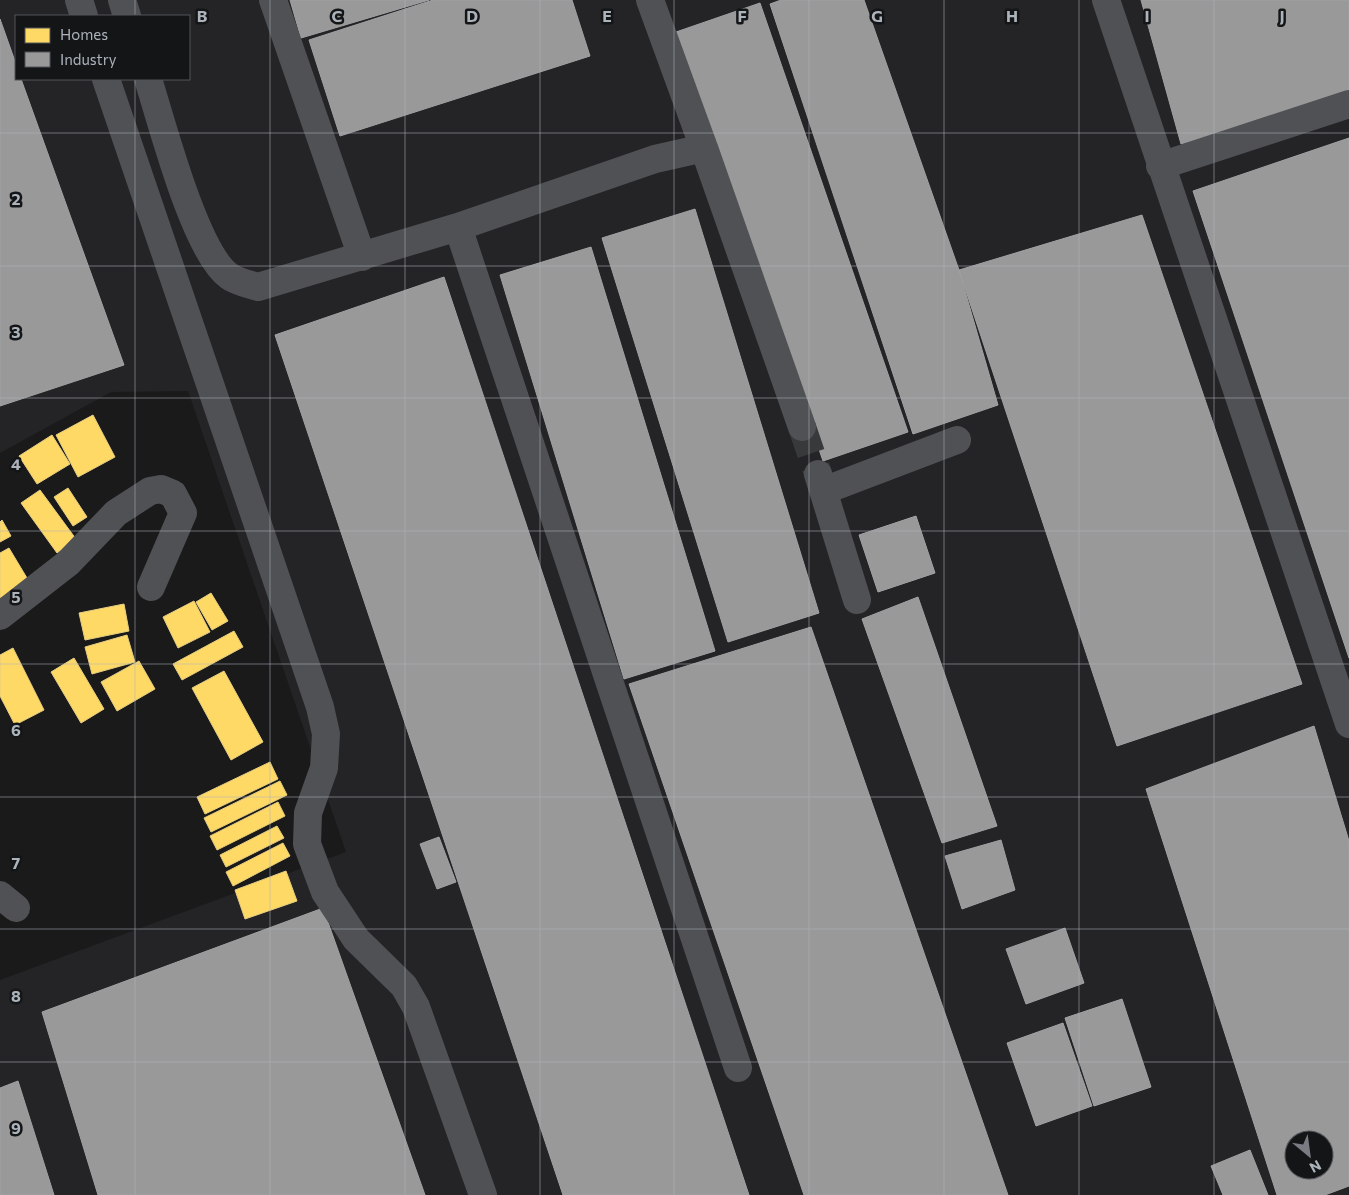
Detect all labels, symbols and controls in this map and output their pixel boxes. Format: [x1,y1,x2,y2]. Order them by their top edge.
text: B [197,6,208,25]
text: C [332,6,343,25]
text: D [466,6,478,25]
text: E [602,6,612,25]
text: F [737,6,747,25]
text: G [871,6,883,25]
text: H [1006,6,1018,25]
text: I [1144,6,1150,25]
text: J [1279,6,1285,25]
legend [15,15,190,80]
text: Homes [60,25,108,43]
text: Industry [60,50,117,68]
text: 2 [11,189,21,208]
text: 3 [11,322,21,341]
text: 4 [11,454,21,473]
text: 5 [11,587,21,606]
text: 6 [11,720,21,739]
text: 7 [12,853,21,872]
text: 8 [11,986,21,1005]
text: 9 [11,1118,21,1137]
north arrow [1284,1130,1334,1180]
text: N [1307,1157,1324,1177]

